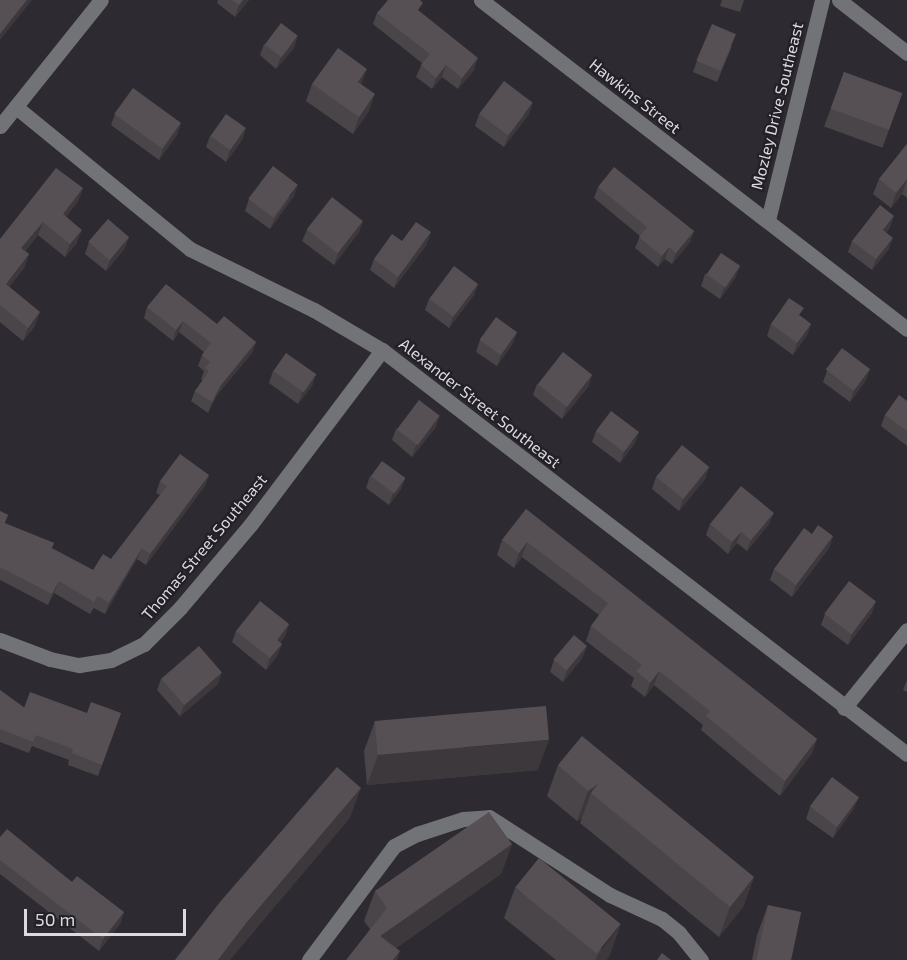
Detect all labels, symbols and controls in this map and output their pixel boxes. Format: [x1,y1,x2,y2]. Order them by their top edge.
street label: Mozley Drive Southeast [747,20,807,192]
street label: Hawkins Street [586,55,684,137]
street label: Alexander Street Southeast [395,334,565,472]
street label: Thomas Street Southeast [137,470,271,624]
scale bar [27,897,189,935]
text: 50 m [35,908,75,930]

